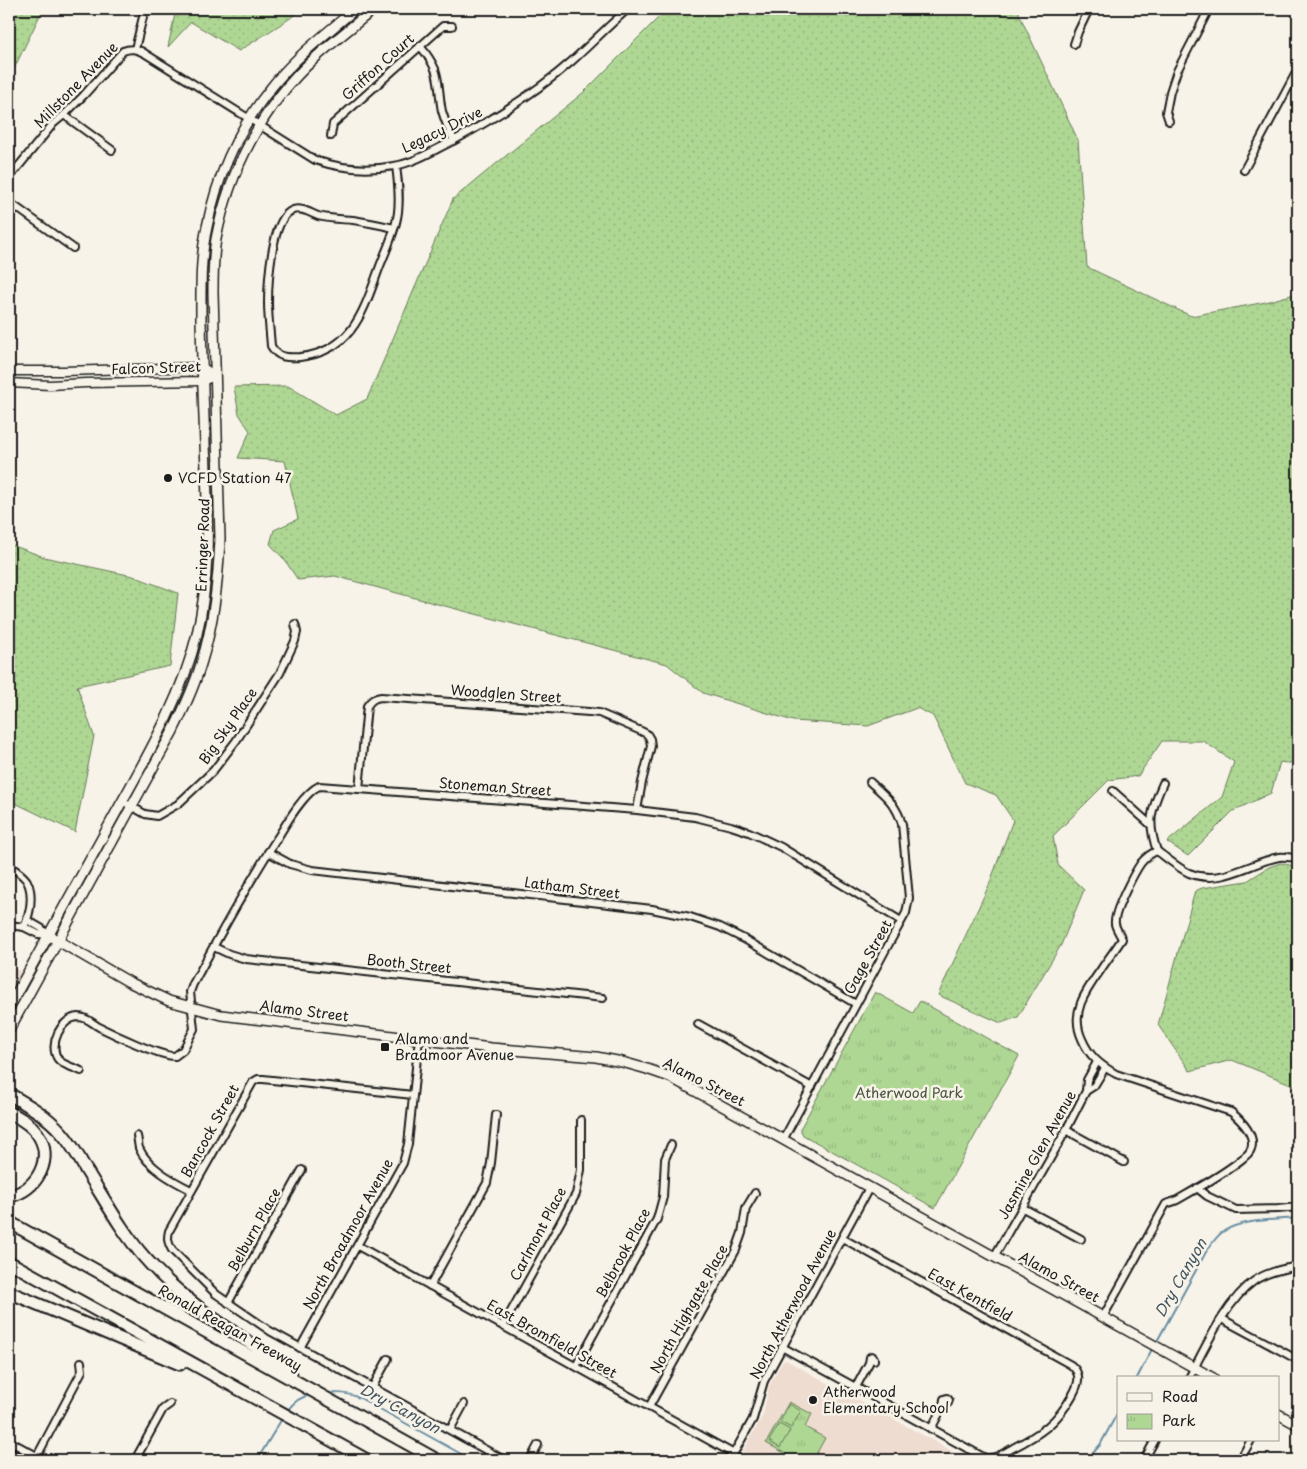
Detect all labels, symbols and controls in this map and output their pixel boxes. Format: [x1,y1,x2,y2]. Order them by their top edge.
street label: Griffon Court [337,28,419,105]
street label: Millstone Avenue [29,37,123,133]
street label: Legacy Drive [398,101,486,158]
street label: Falcon Street [111,355,202,380]
place label: VCFD Station 47 [178,467,292,488]
marker: VCFD Station 47 [162,472,174,484]
street label: Erringer Road [190,498,215,592]
street label: Woodglen Street [450,679,562,708]
street label: Big Sky Place [193,683,262,768]
street label: Stoneman Street [438,772,552,801]
street label: Latham Street [523,871,621,904]
street label: Gage Street [838,915,897,998]
street label: Booth Street [366,949,453,978]
street label: Alamo Street [258,995,350,1026]
place label: Alamo and Bradmoor Avenue [395,1028,514,1065]
marker: Alamo and Bradmoor Avenue [379,1041,391,1053]
street label: Alamo Street [660,1052,749,1111]
street label: Bancock Street [175,1080,244,1181]
park label: Atherwood Park [855,1082,964,1103]
street label: Jasmine Glen Avenue [992,1086,1081,1223]
street label: North Broadmoor Avenue [297,1154,398,1313]
street label: Carlmont Place [504,1183,571,1284]
street label: Belburn Place [222,1184,285,1275]
street label: Belbrook Place [590,1204,655,1301]
street label: North Atherwood Avenue [744,1225,841,1382]
water label: Dry Canyon [1148,1233,1212,1321]
street label: North Highgate Place [644,1241,733,1377]
street label: Alamo Street [1015,1246,1104,1308]
street label: East Kentfield [924,1263,1016,1326]
street label: Ronald Reagan Freeway [154,1279,306,1376]
street label: East Bromfield Street [483,1294,621,1383]
legend [1117,1376,1280,1442]
water label: Dry Canyon [357,1377,446,1439]
place label: Atherwood Elementary School [823,1381,949,1418]
text: Road [1162,1384,1198,1407]
marker: Atherwood Elementary School [807,1394,819,1406]
text: Park [1162,1408,1196,1431]

